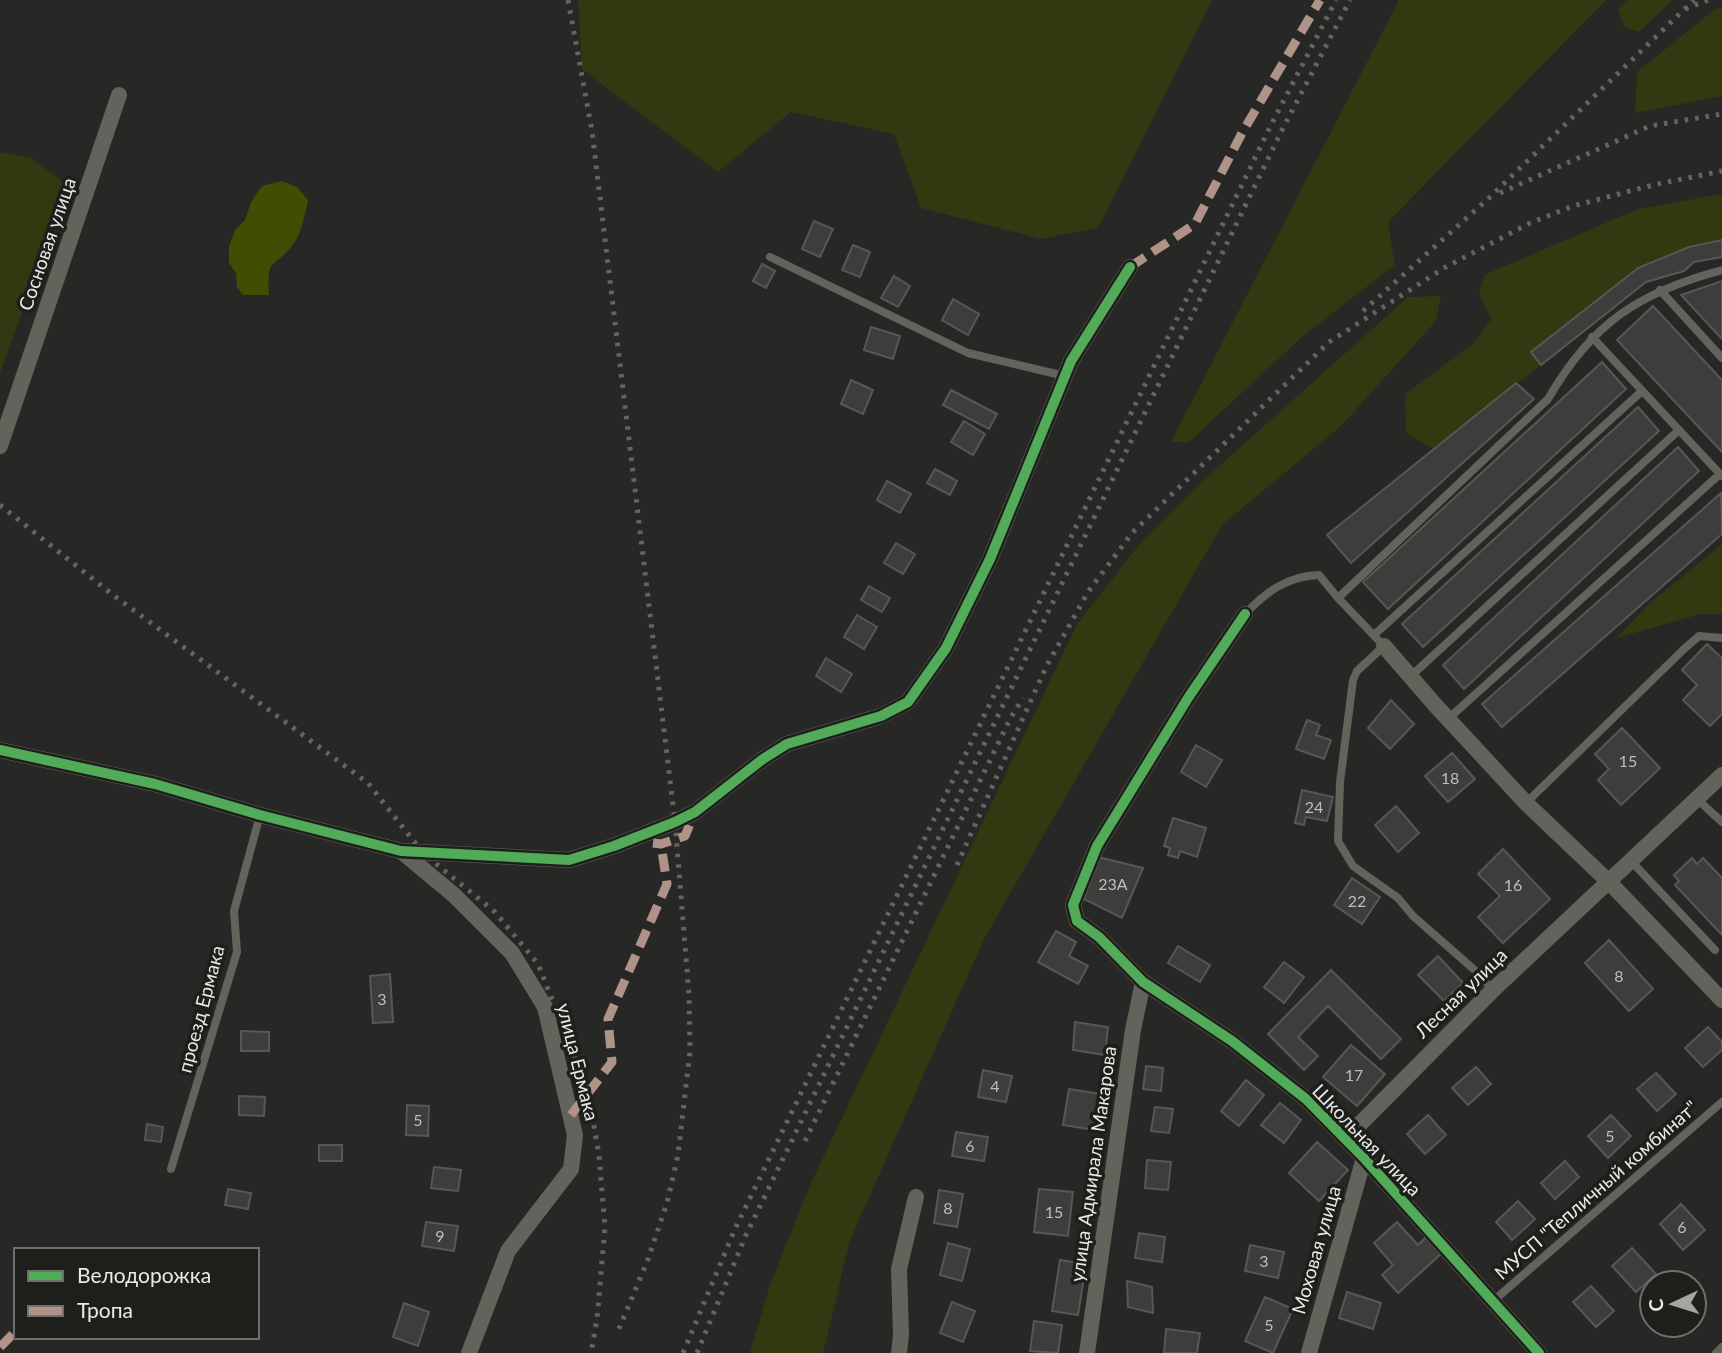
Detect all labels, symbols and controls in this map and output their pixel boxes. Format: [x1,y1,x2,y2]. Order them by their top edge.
street label: Сосновая улица [13,174,80,313]
house number: 15 [1619,751,1637,770]
house number: 18 [1441,768,1459,787]
house number: 24 [1305,797,1323,816]
house number: 23А [1098,874,1128,893]
house number: 16 [1504,875,1522,894]
house number: 22 [1348,891,1366,910]
street label: проезд Ермака [172,943,229,1075]
street label: Лесная улица [1409,943,1511,1043]
house number: 8 [1614,966,1624,985]
house number: 3 [377,989,387,1008]
street label: улица Ермака [553,1001,604,1123]
street label: улица Адмирала Макарова [1065,1045,1120,1283]
house number: 17 [1345,1065,1363,1084]
house number: 4 [990,1076,1000,1095]
street label: Школьная улица [1308,1079,1427,1200]
street label: МУСП "Тепличный комбинат" [1489,1095,1702,1284]
house number: 5 [413,1110,423,1129]
house number: 5 [1605,1126,1615,1145]
house number: 6 [965,1136,975,1155]
street label: Моховая улица [1286,1183,1345,1317]
house number: 8 [943,1198,953,1217]
house number: 15 [1045,1202,1063,1221]
house number: 6 [1677,1217,1687,1236]
house number: 9 [435,1226,445,1245]
legend [14,1248,259,1339]
house number: 3 [1259,1251,1269,1270]
text: Велодорожка [77,1262,211,1287]
north arrow [1638,1269,1708,1339]
text: Тропа [77,1297,133,1322]
text: С [1644,1298,1667,1312]
house number: 5 [1264,1315,1274,1334]

